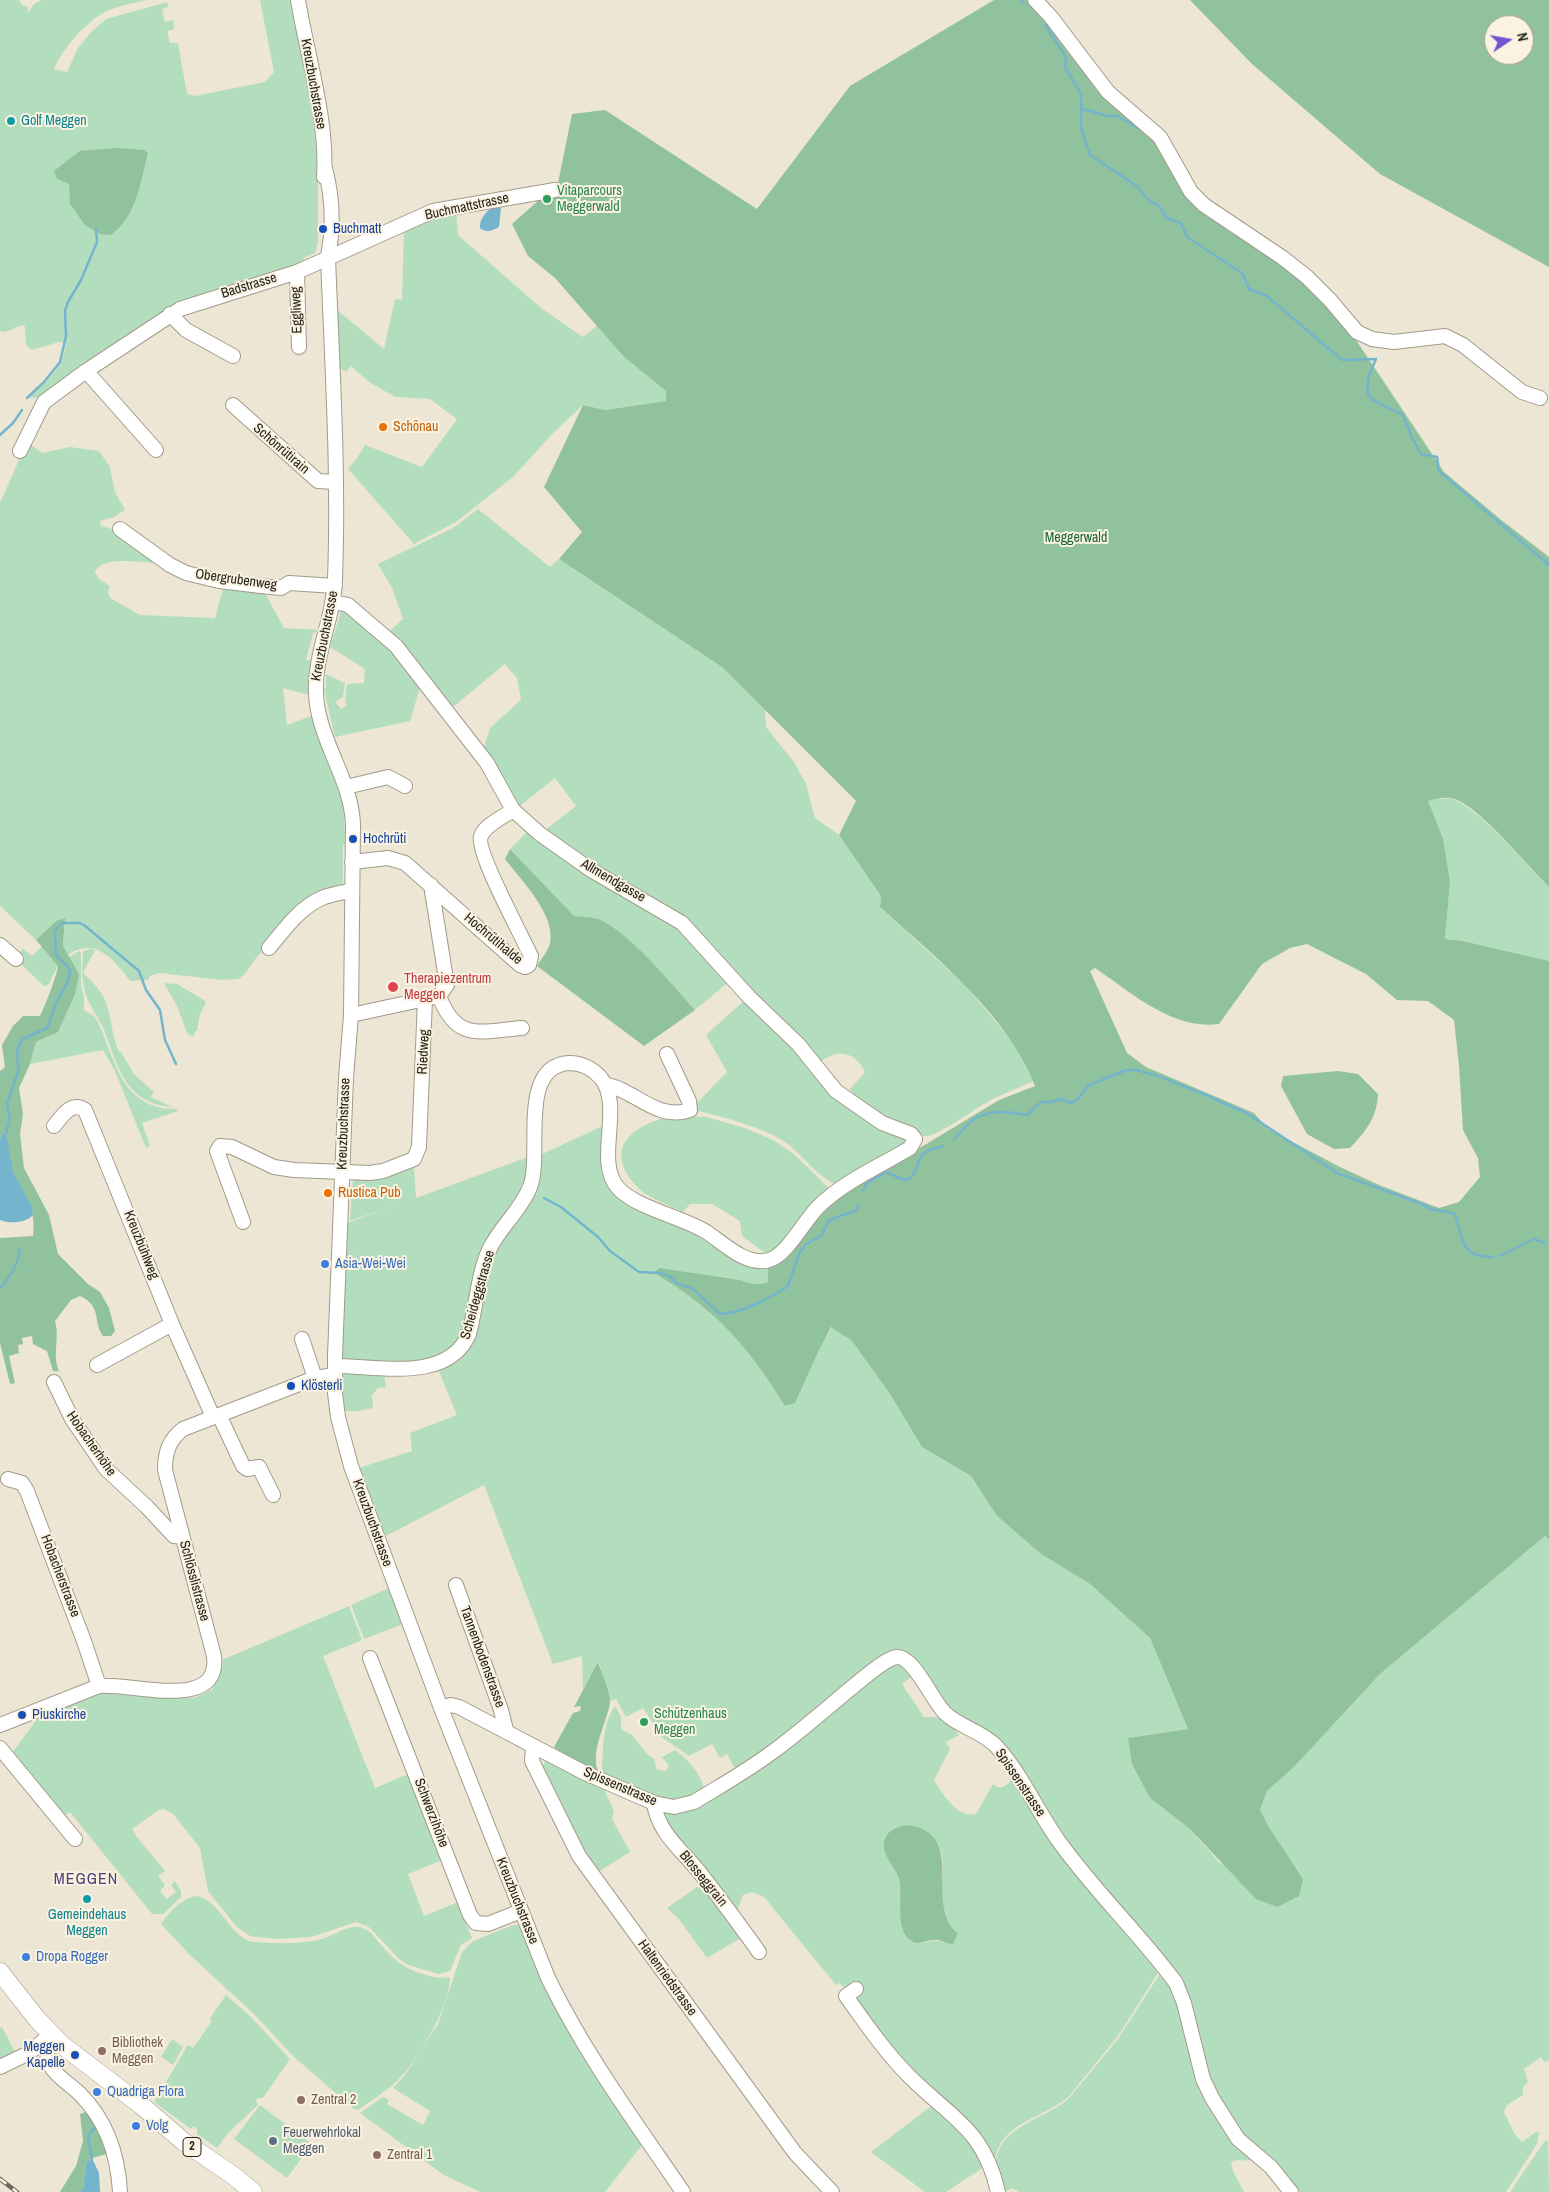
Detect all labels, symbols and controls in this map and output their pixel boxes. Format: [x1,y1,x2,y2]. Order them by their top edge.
north arrow [1484,15,1534,65]
text: N [1513,31,1532,43]
street label: Kreuzbuchstrasse [297,37,329,131]
place label: Golf Meggen [21,113,87,129]
marker: Golf Meggen [5,115,17,127]
place label: Vitaparcours Meggerwald [557,183,622,216]
street label: Buchmattstrasse [423,190,511,224]
marker: Vitaparcours Meggerwald [541,193,553,205]
place label: Buchmatt [333,221,381,237]
marker: Buchmatt [317,223,329,235]
street label: Badstrasse [219,270,279,302]
street label: Eggliweg [288,286,306,334]
place label: Schönau [393,419,438,435]
street label: Schönrütirain [249,420,313,478]
marker: Schönau [377,421,389,433]
park label: Meggerwald [1045,530,1107,546]
street label: Obergrubenweg [194,566,278,594]
street label: Kreuzbuchstrasse [308,589,342,683]
place label: Hochrüti [363,831,406,847]
marker: Hochrüti [347,833,359,845]
street label: Allmendgasse [578,856,648,906]
street label: Hochrütihalde [460,910,526,968]
place label: Therapiezentrum Meggen [404,971,491,1004]
marker: Therapiezentrum Meggen [386,980,400,994]
street label: Riedweg [414,1029,434,1075]
street label: Kreuzbuchstrasse [334,1078,354,1170]
place label: Rustica Pub [338,1185,401,1201]
marker: Rustica Pub [322,1187,334,1199]
street label: Kreuzbühlweg [120,1208,162,1282]
street label: Scheideggstrasse [457,1249,499,1341]
place label: Asia-Wei-Wei [335,1256,406,1272]
marker: Asia-Wei-Wei [319,1258,331,1270]
place label: Klösterli [301,1378,342,1394]
marker: Klösterli [285,1380,297,1392]
street label: Hobacherhöhe [63,1408,119,1480]
street label: Kreuzbuchstrasse [348,1477,396,1569]
street label: Hobacherstrasse [37,1532,83,1620]
street label: Schlösslistrasse [175,1539,213,1623]
street label: Tannenbodenstrasse [456,1604,508,1710]
place label: Schützenhaus Meggen [654,1706,727,1738]
place label: Piuskirche [32,1707,86,1723]
marker: Piuskirche [16,1709,28,1721]
marker: Schützenhaus Meggen [638,1716,650,1728]
street label: Spissenstrasse [991,1746,1049,1820]
street label: Spissenstrasse [581,1764,659,1810]
street label: Schwerzihöhe [410,1776,452,1850]
street label: Blosseggrain [675,1848,731,1910]
street label: Kreuzbuchstrasse [492,1855,542,1947]
district label: MEGGEN [53,1870,119,1890]
marker: Gemeindehaus Meggen [81,1893,93,1905]
place label: Gemeindehaus Meggen [48,1907,126,1940]
street label: Haltenriedstrasse [634,1937,700,2019]
place label: Dropa Rogger [36,1949,108,1965]
marker: Dropa Rogger [20,1951,32,1963]
place label: Bibliothek Meggen [112,2035,163,2068]
place label: Meggen Kapelle [24,2039,65,2072]
marker: Bibliothek Meggen [96,2045,108,2057]
marker: Meggen Kapelle [69,2049,81,2061]
place label: Quadriga Flora [107,2084,184,2100]
marker: Quadriga Flora [91,2086,103,2098]
place label: Zentral 2 [311,2092,356,2108]
marker: Zentral 2 [295,2094,307,2106]
place label: Volg [146,2118,168,2134]
marker: Volg [130,2120,142,2132]
place label: Feuerwehrlokal Meggen [283,2125,361,2158]
marker: Feuerwehrlokal Meggen [267,2135,279,2147]
road number: 2 [183,2138,201,2156]
place label: Zentral 1 [387,2147,432,2163]
marker: Zentral 1 [371,2149,383,2161]

